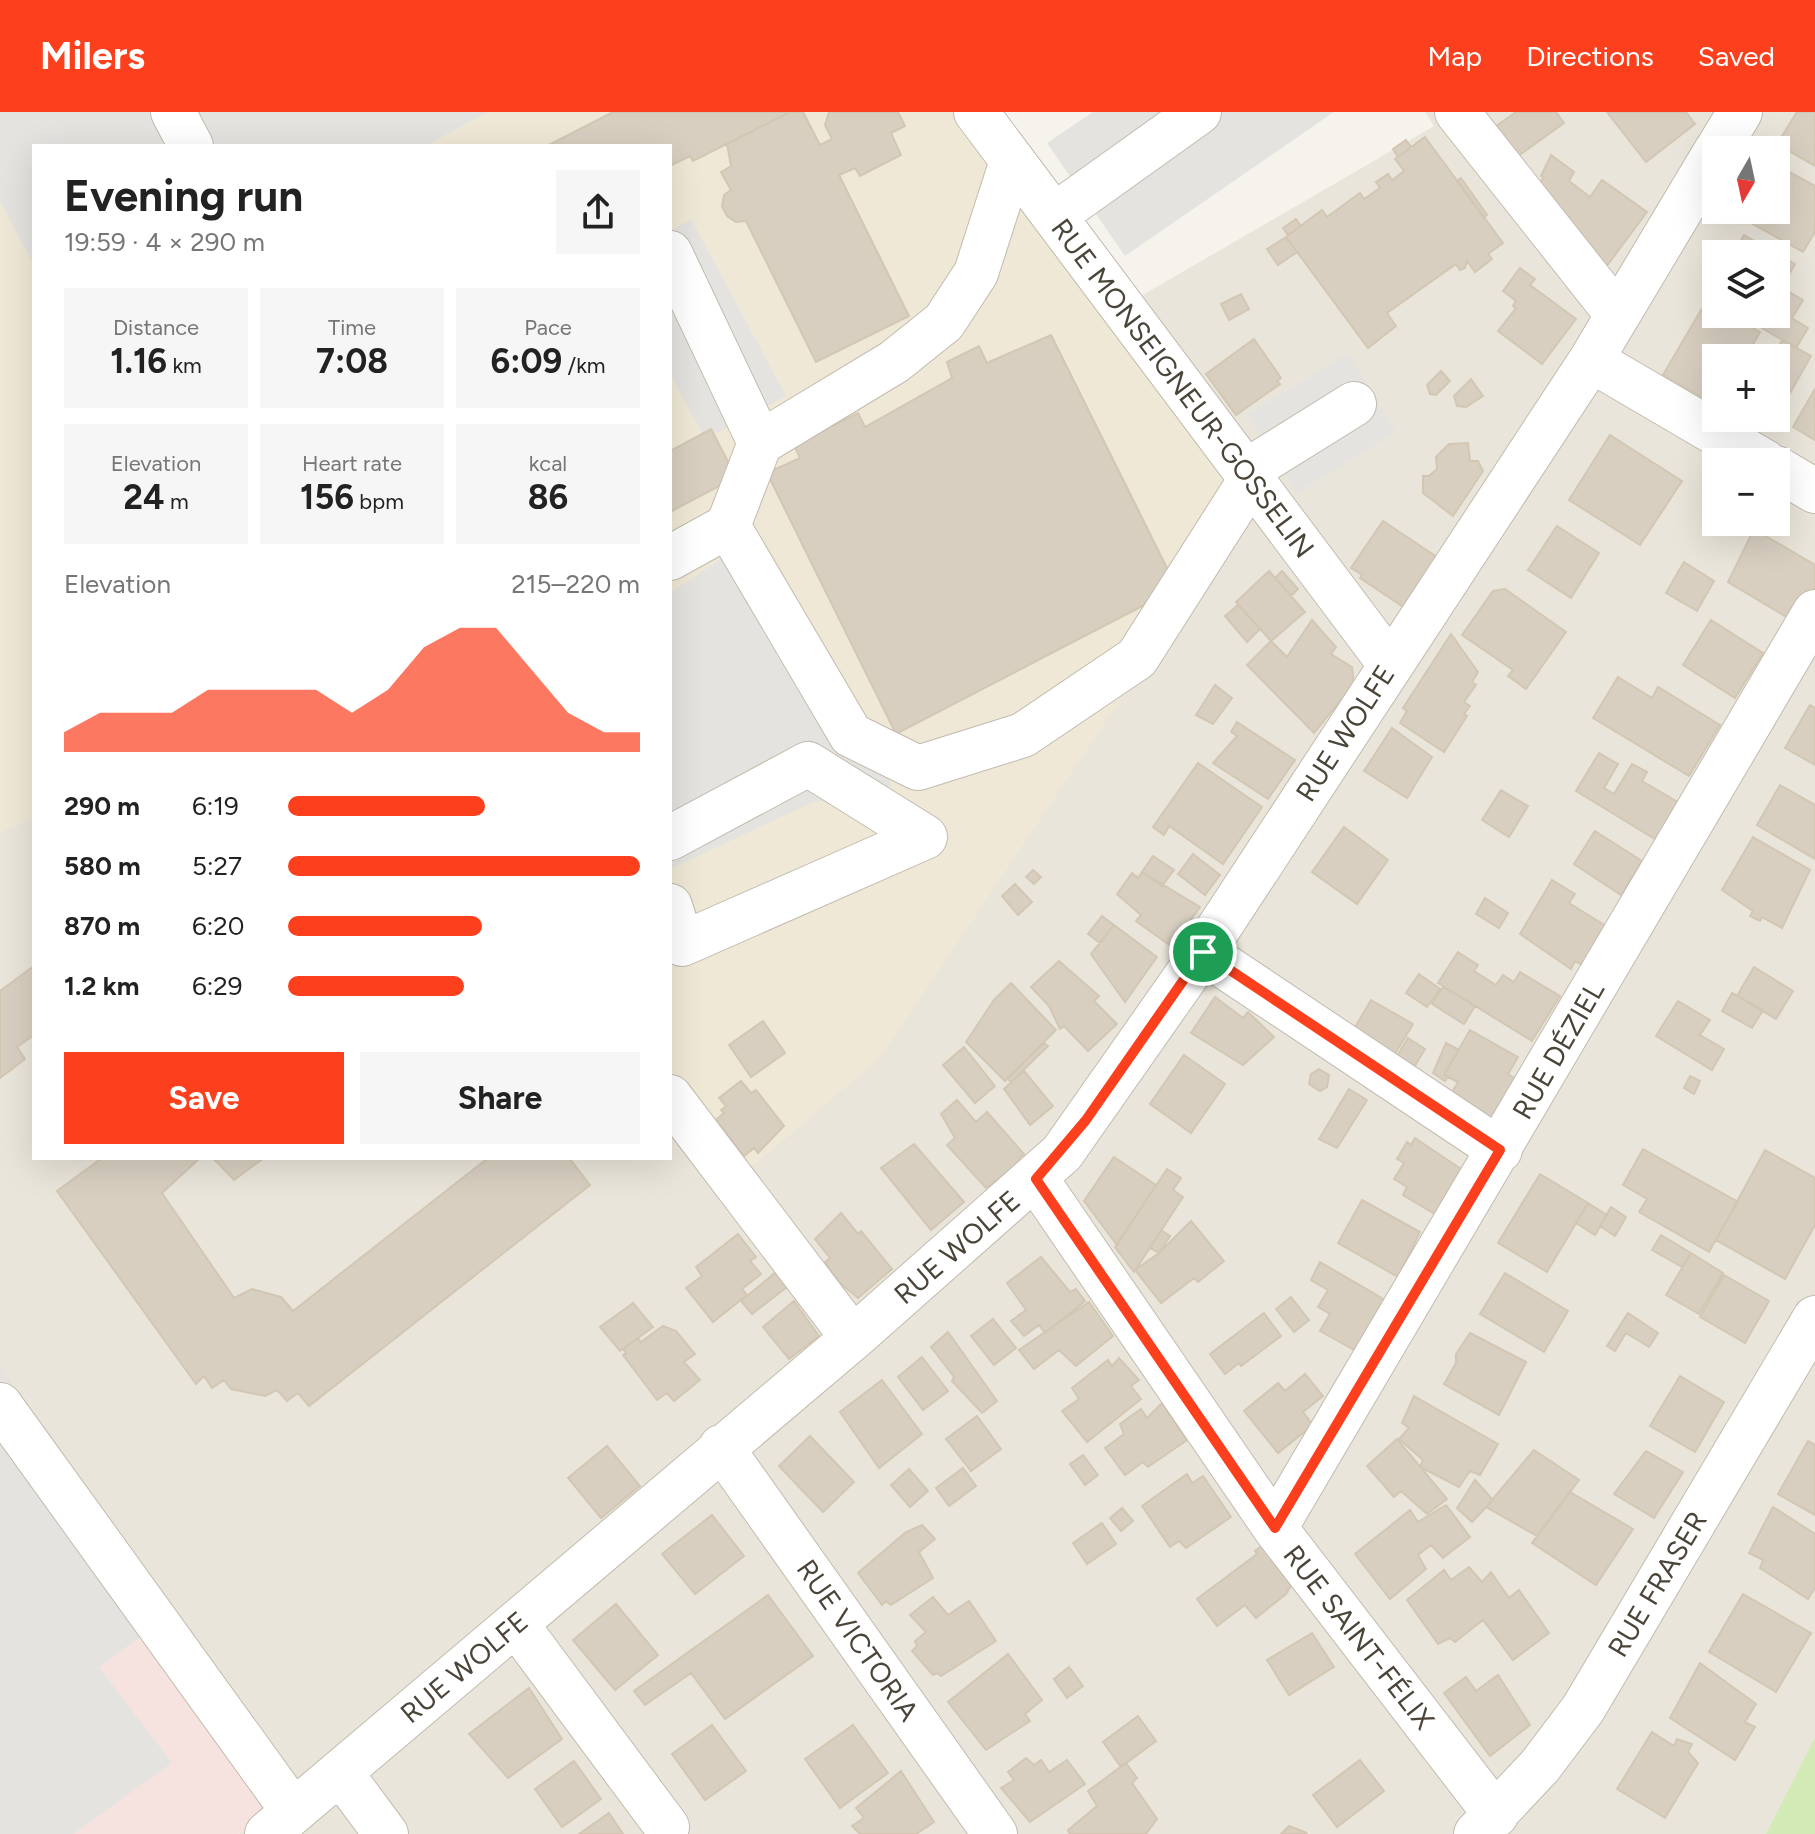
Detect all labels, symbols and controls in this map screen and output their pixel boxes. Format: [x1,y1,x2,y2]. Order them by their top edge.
text: Milers [40,33,145,79]
text: Map [1428,39,1482,73]
text: Directions [1526,39,1654,73]
text: Saved [1698,39,1775,73]
north arrow [1702,136,1790,224]
map controls [1702,136,1790,536]
text: Evening run [64,169,303,222]
button: share [556,170,640,254]
street label: RUE MONSEIGNEUR-GOSSELIN [1044,212,1322,564]
text: 19:59 · 4 × 290 m [64,226,265,258]
button: layers [1702,240,1790,328]
text: Distance [113,314,199,341]
text: Time [328,314,376,341]
text: Pace [524,314,572,341]
text: 1.16 [110,341,167,382]
text: 7:08 [316,341,388,382]
text: 6:09 [490,341,562,382]
button: + [1702,344,1790,432]
text: km [167,352,202,379]
text: /km [562,352,606,379]
button: − [1702,448,1790,536]
text: Elevation [111,450,201,477]
text: Heart rate [302,450,402,477]
text: kcal [529,450,567,477]
text: 24 [123,477,165,518]
text: 156 [300,477,354,518]
text: 86 [528,477,568,518]
text: m [165,488,189,515]
text: bpm [354,488,404,515]
text: Elevation [64,568,171,600]
text: 215–220 m [511,568,640,600]
street label: RUE WOLFE [1288,658,1402,808]
text: 290 m [64,790,140,822]
text: 6:19 [192,790,239,822]
text: 580 m [64,850,141,882]
text: 5:27 [192,850,242,882]
text: 870 m [64,910,140,942]
text: 6:20 [192,910,245,942]
pin [1169,918,1237,986]
icon: arrive [1181,930,1225,974]
text: 1.2 km [64,970,139,1002]
text: 6:29 [192,970,243,1002]
street label: RUE DÉZIEL [1505,975,1611,1125]
button: Save [64,1052,344,1144]
button: Share [360,1052,640,1144]
street label: RUE WOLFE [887,1183,1027,1311]
street label: RUE FRASER [1600,1505,1714,1663]
street label: RUE SAINT-FÉLIX [1277,1538,1441,1736]
street label: RUE VICTORIA [790,1553,926,1727]
street label: RUE WOLFE [393,1604,535,1730]

